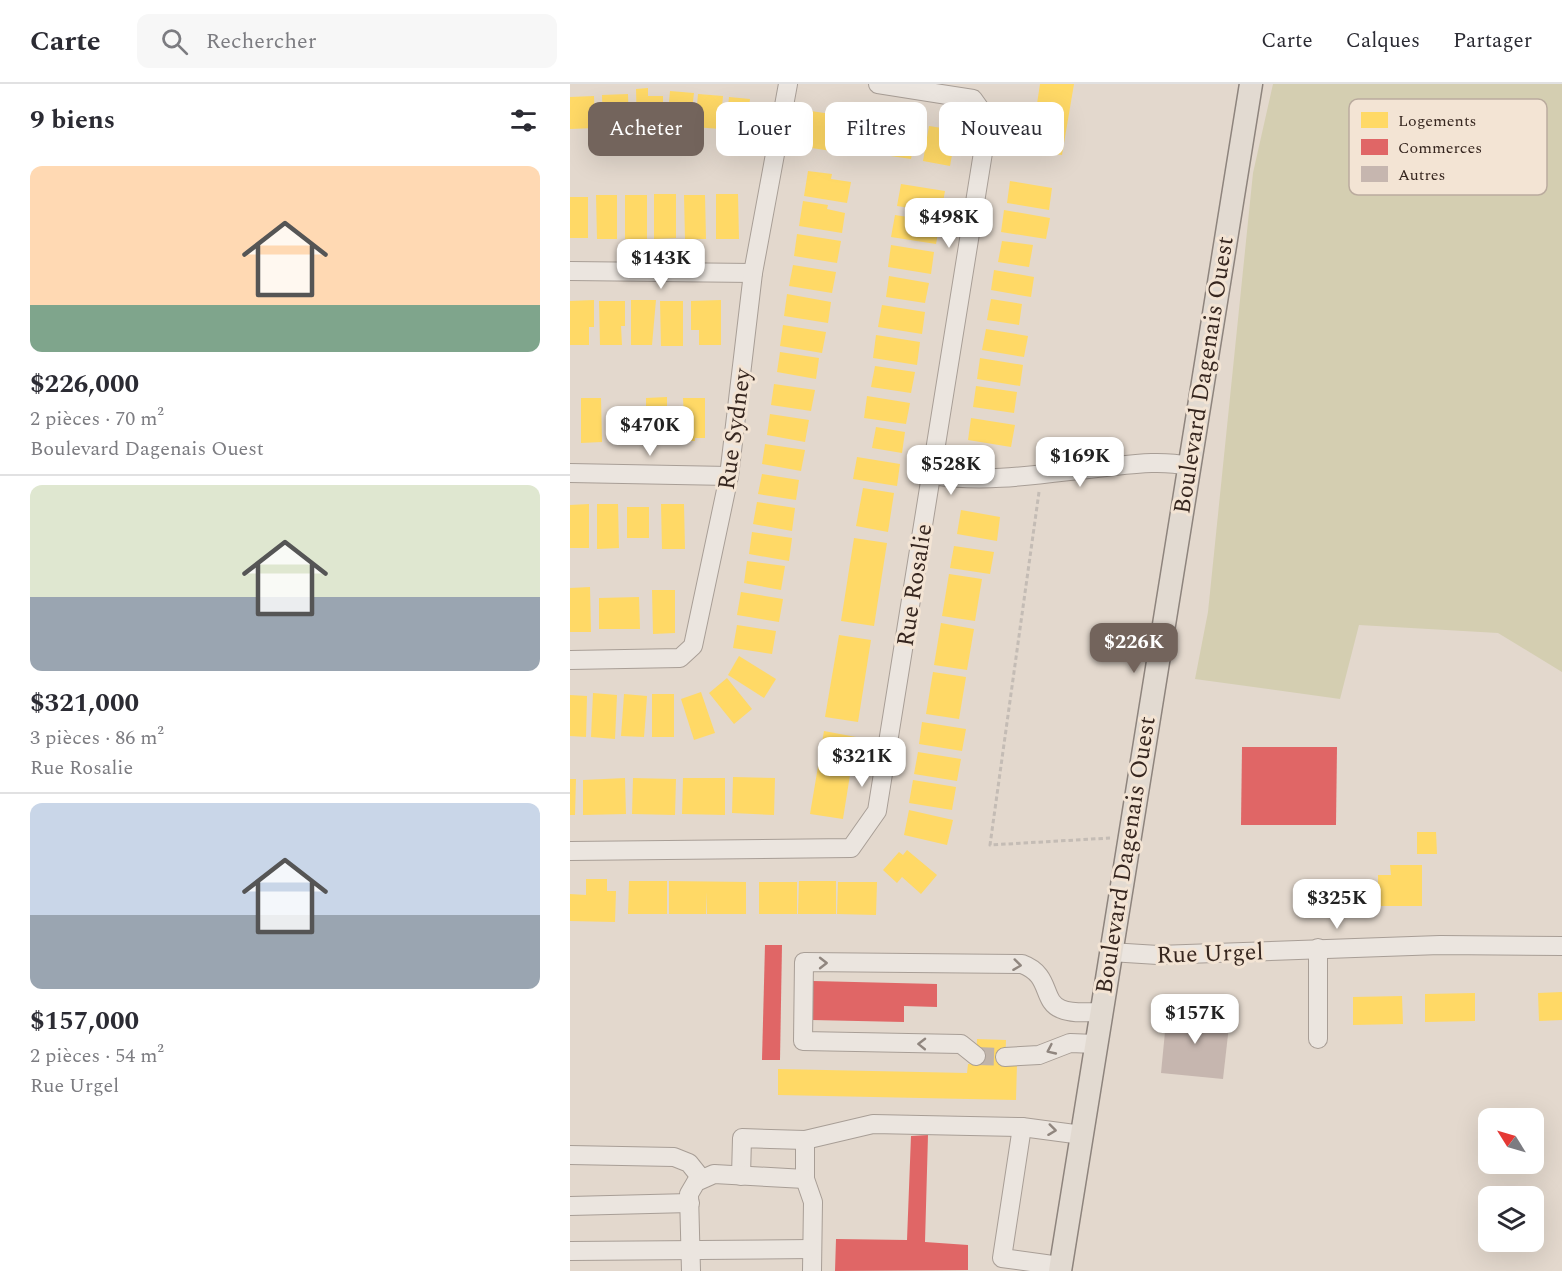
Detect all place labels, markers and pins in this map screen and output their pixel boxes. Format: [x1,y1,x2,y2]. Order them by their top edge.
pin: $498K [907,198,991,249]
pin: $143K [619,239,703,290]
pin: $470K [608,406,692,457]
pin: $169K [1038,437,1122,488]
pin: $528K [909,445,993,496]
pin: $226K [1092,623,1176,674]
pin: $321K [820,737,904,788]
pin: $325K [1295,879,1379,930]
pin: $157K [1153,994,1237,1045]

